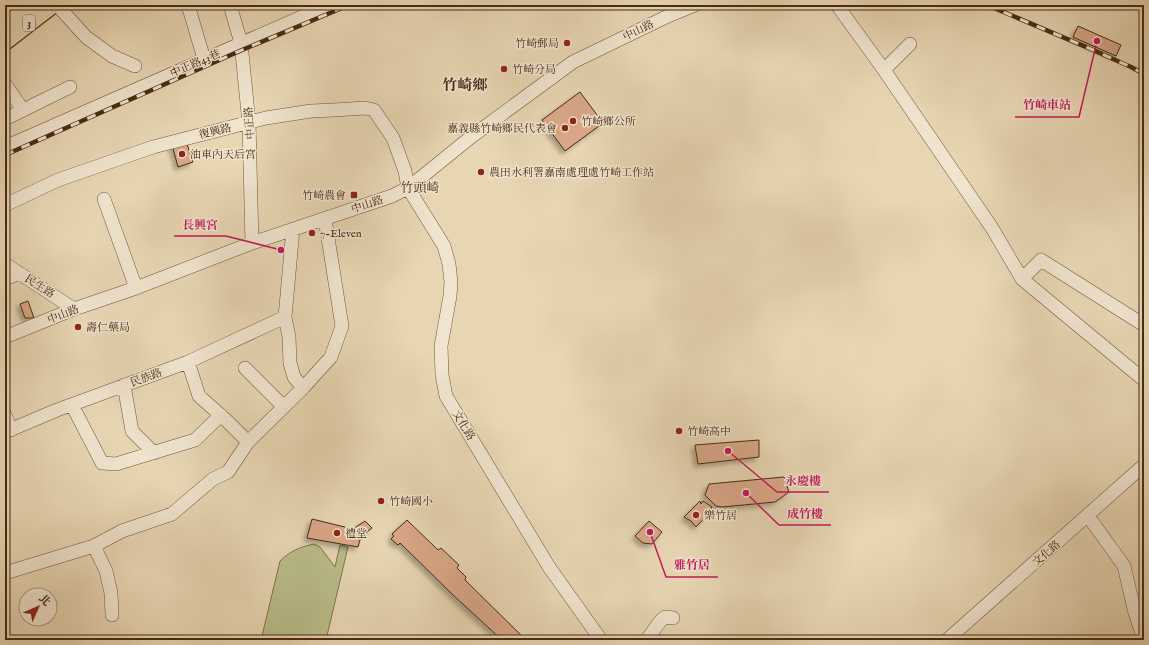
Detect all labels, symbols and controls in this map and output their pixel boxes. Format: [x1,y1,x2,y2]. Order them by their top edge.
road number: 3 [23,15,35,31]
street label: 中山路 [621,17,656,44]
place label: 竹崎郵局 [515,37,559,51]
marker: 竹崎郵局 [562,38,572,48]
street label: 中正路43巷 [168,47,223,81]
place label: 竹崎分局 [512,63,556,77]
marker: 竹崎分局 [499,64,509,74]
district label: 竹崎鄉 [442,76,488,95]
callout: 竹崎車站 [1015,93,1079,117]
text: 竹崎車站 [1023,98,1071,113]
street label: 中正路 [242,106,258,140]
place label: 竹崎鄉公所 [581,115,636,129]
marker: 竹崎鄉公所 [568,116,578,126]
street label: 復興路 [198,121,233,143]
place label: 嘉義縣竹崎鄉民代表會 [447,122,557,136]
marker: 嘉義縣竹崎鄉民代表會 [560,123,570,133]
place label: 油車內天后宮 [190,148,256,162]
marker: 油車內天后宮 [177,149,187,159]
place label: 農田水利署嘉南處理處竹崎工作站 [489,166,654,180]
marker: 農田水利署嘉南處理處竹崎工作站 [476,167,486,177]
district label: 竹頭崎 [400,180,440,197]
place label: 竹崎農會 [302,189,346,203]
marker: 竹崎農會 [349,190,359,200]
street label: 中山路 [349,193,385,217]
callout: 長興宮 [174,212,226,236]
text: 長興宮 [182,218,218,233]
place label: 7-Eleven [320,227,362,241]
marker: 7-Eleven [307,228,317,238]
street label: 民生路 [22,272,57,302]
street label: 中山路 [45,302,81,327]
place label: 壽仁藥局 [86,321,130,335]
marker: 壽仁藥局 [73,322,83,332]
street label: 民族路 [128,366,164,390]
street label: 文化路 [449,408,478,443]
place label: 竹崎高中 [687,425,731,439]
marker: 竹崎高中 [674,426,684,436]
callout: 永慶樓 [777,468,829,492]
text: 永慶樓 [785,474,821,489]
place label: 竹崎國小 [389,495,433,509]
marker: 竹崎國小 [376,496,386,506]
callout: 成竹樓 [779,501,831,525]
text: 成竹樓 [787,507,823,522]
place label: 樂竹居 [704,509,737,523]
marker: 樂竹居 [691,510,701,520]
place label: 禮堂 [345,527,367,541]
marker: 禮堂 [332,528,342,538]
street label: 文化路 [1030,538,1064,570]
callout: 雅竹居 [666,553,718,577]
text: 雅竹居 [674,558,710,573]
north arrow [18,587,58,627]
text: 北 [36,592,53,609]

